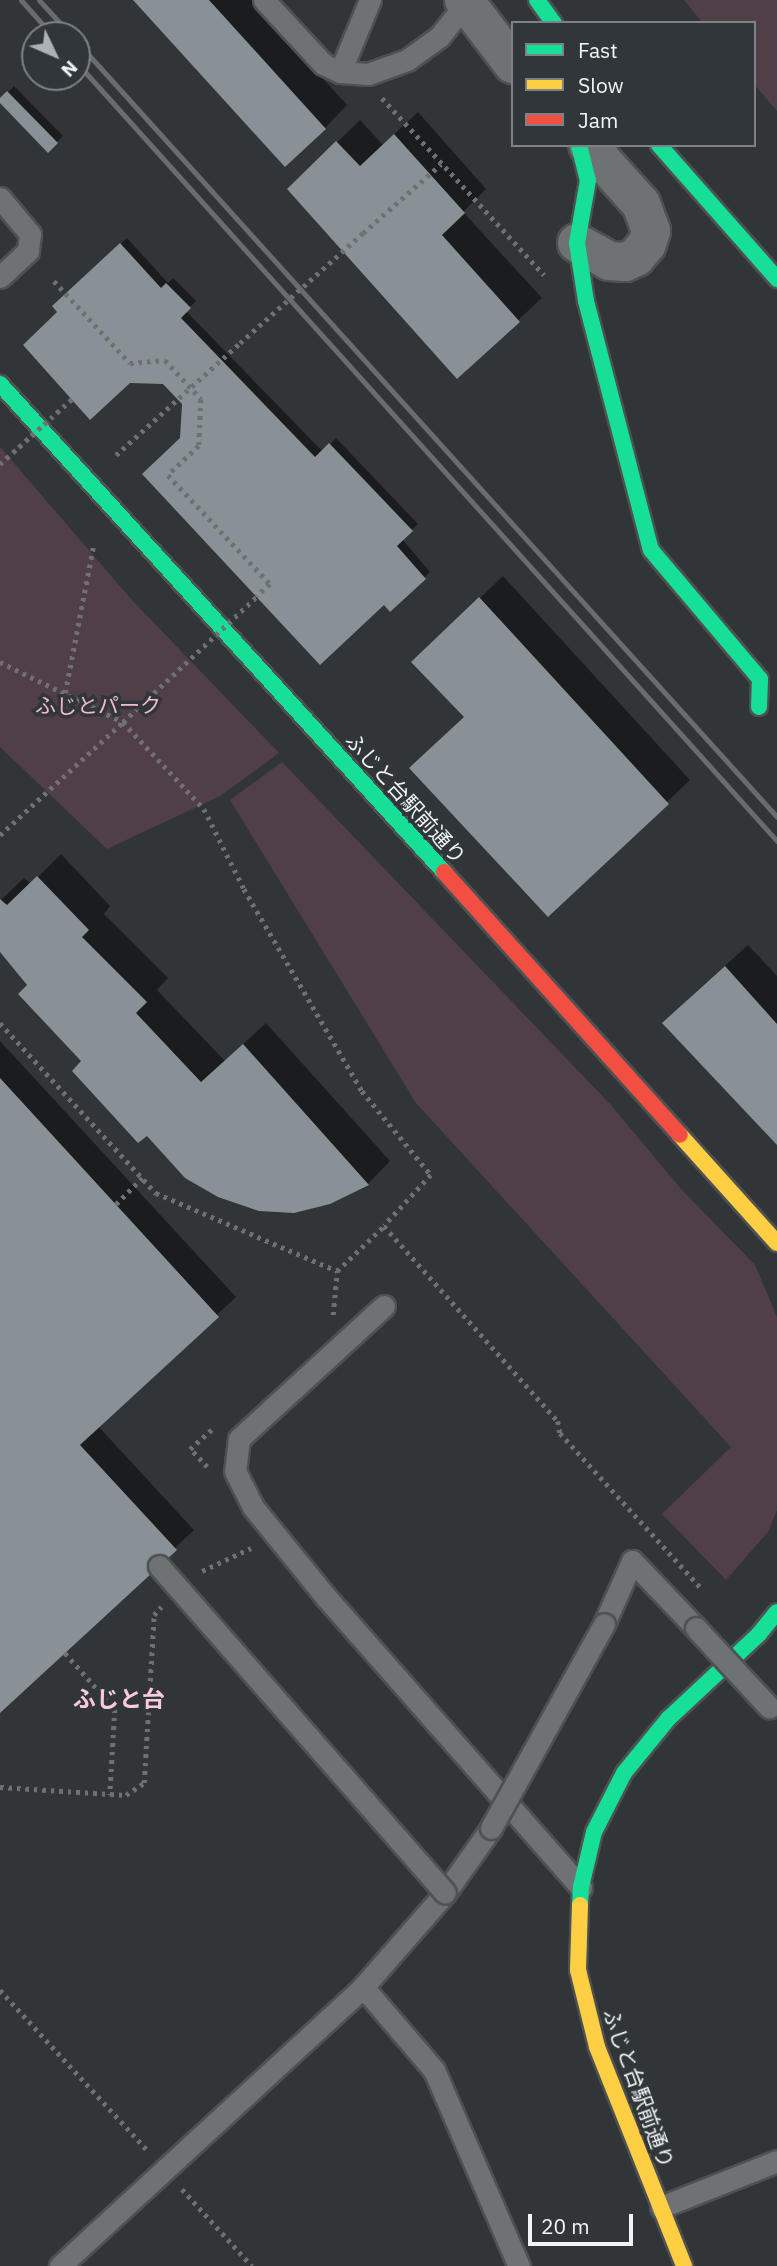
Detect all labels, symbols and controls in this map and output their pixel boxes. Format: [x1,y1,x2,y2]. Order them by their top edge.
north arrow [21,21,91,91]
legend [511,21,756,147]
text: Fast [578,36,618,64]
text: N [56,56,83,82]
text: Slow [578,71,624,99]
text: Jam [578,106,618,134]
park label: ふじとパーク [35,692,161,718]
street label: ふじと台駅前通り [340,727,472,869]
district label: ふじと台 [73,1684,165,1712]
street label: ふじと台駅前通り [598,2005,680,2171]
scale bar [532,2200,637,2244]
text: 20 m [541,2212,590,2240]

